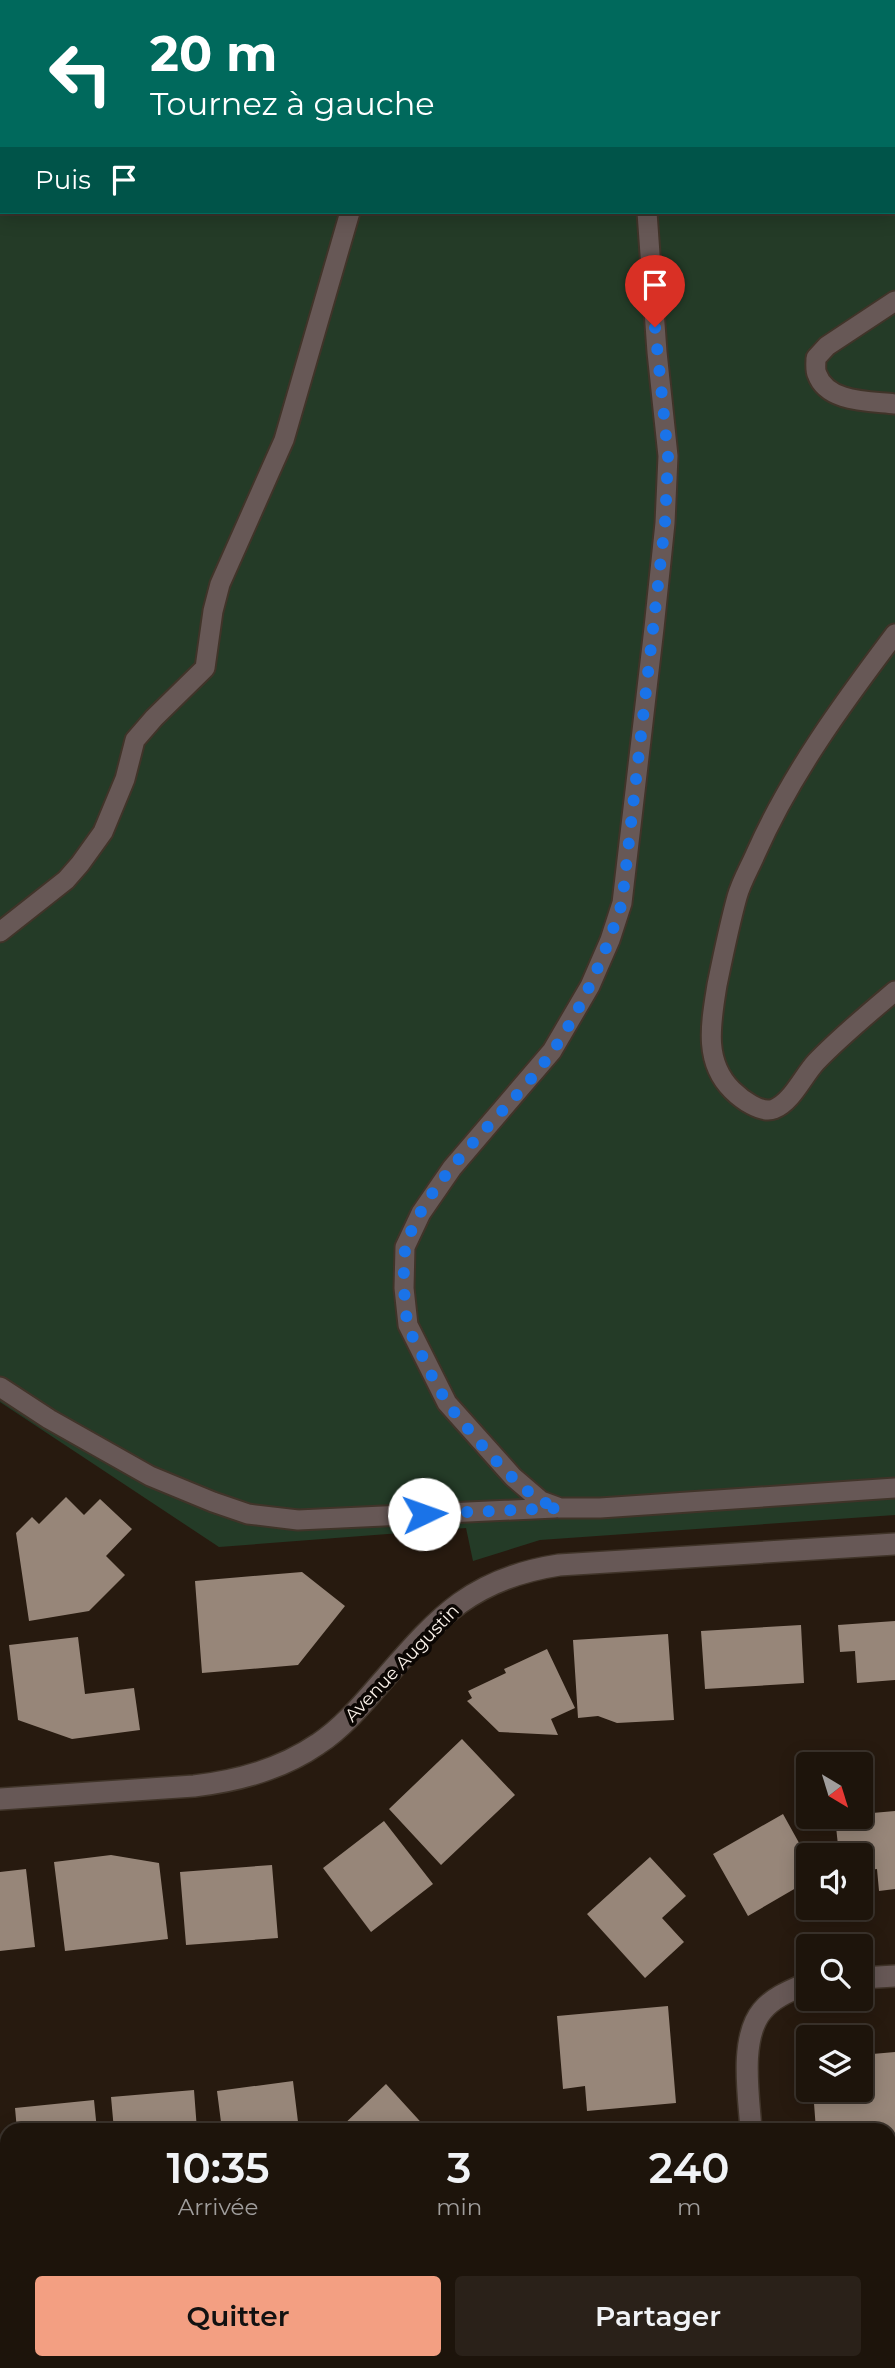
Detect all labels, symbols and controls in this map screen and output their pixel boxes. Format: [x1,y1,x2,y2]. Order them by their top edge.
text: 20 m [150,24,277,83]
icon: left [35,28,126,119]
text: Tournez à gauche [150,84,435,123]
icon: arrive [105,161,143,199]
text: Puis [35,164,91,196]
pin [625,255,685,327]
icon: arrive [636,266,674,304]
position arrow [387,1477,461,1551]
street label: Avenue Augustin [340,1600,464,1726]
north arrow [796,1752,873,1829]
map controls [796,1752,873,2102]
button: sound [796,1843,873,1920]
button: search [796,1934,873,2011]
button: layers [796,2025,873,2102]
text: 10:35 [167,2142,270,2194]
text: 3 [447,2142,471,2194]
text: 240 [649,2142,729,2194]
text: Arrivée [178,2193,258,2221]
text: min [436,2193,482,2221]
text: m [677,2193,701,2221]
button: Quitter [35,2276,441,2356]
button: Partager [455,2276,861,2356]

